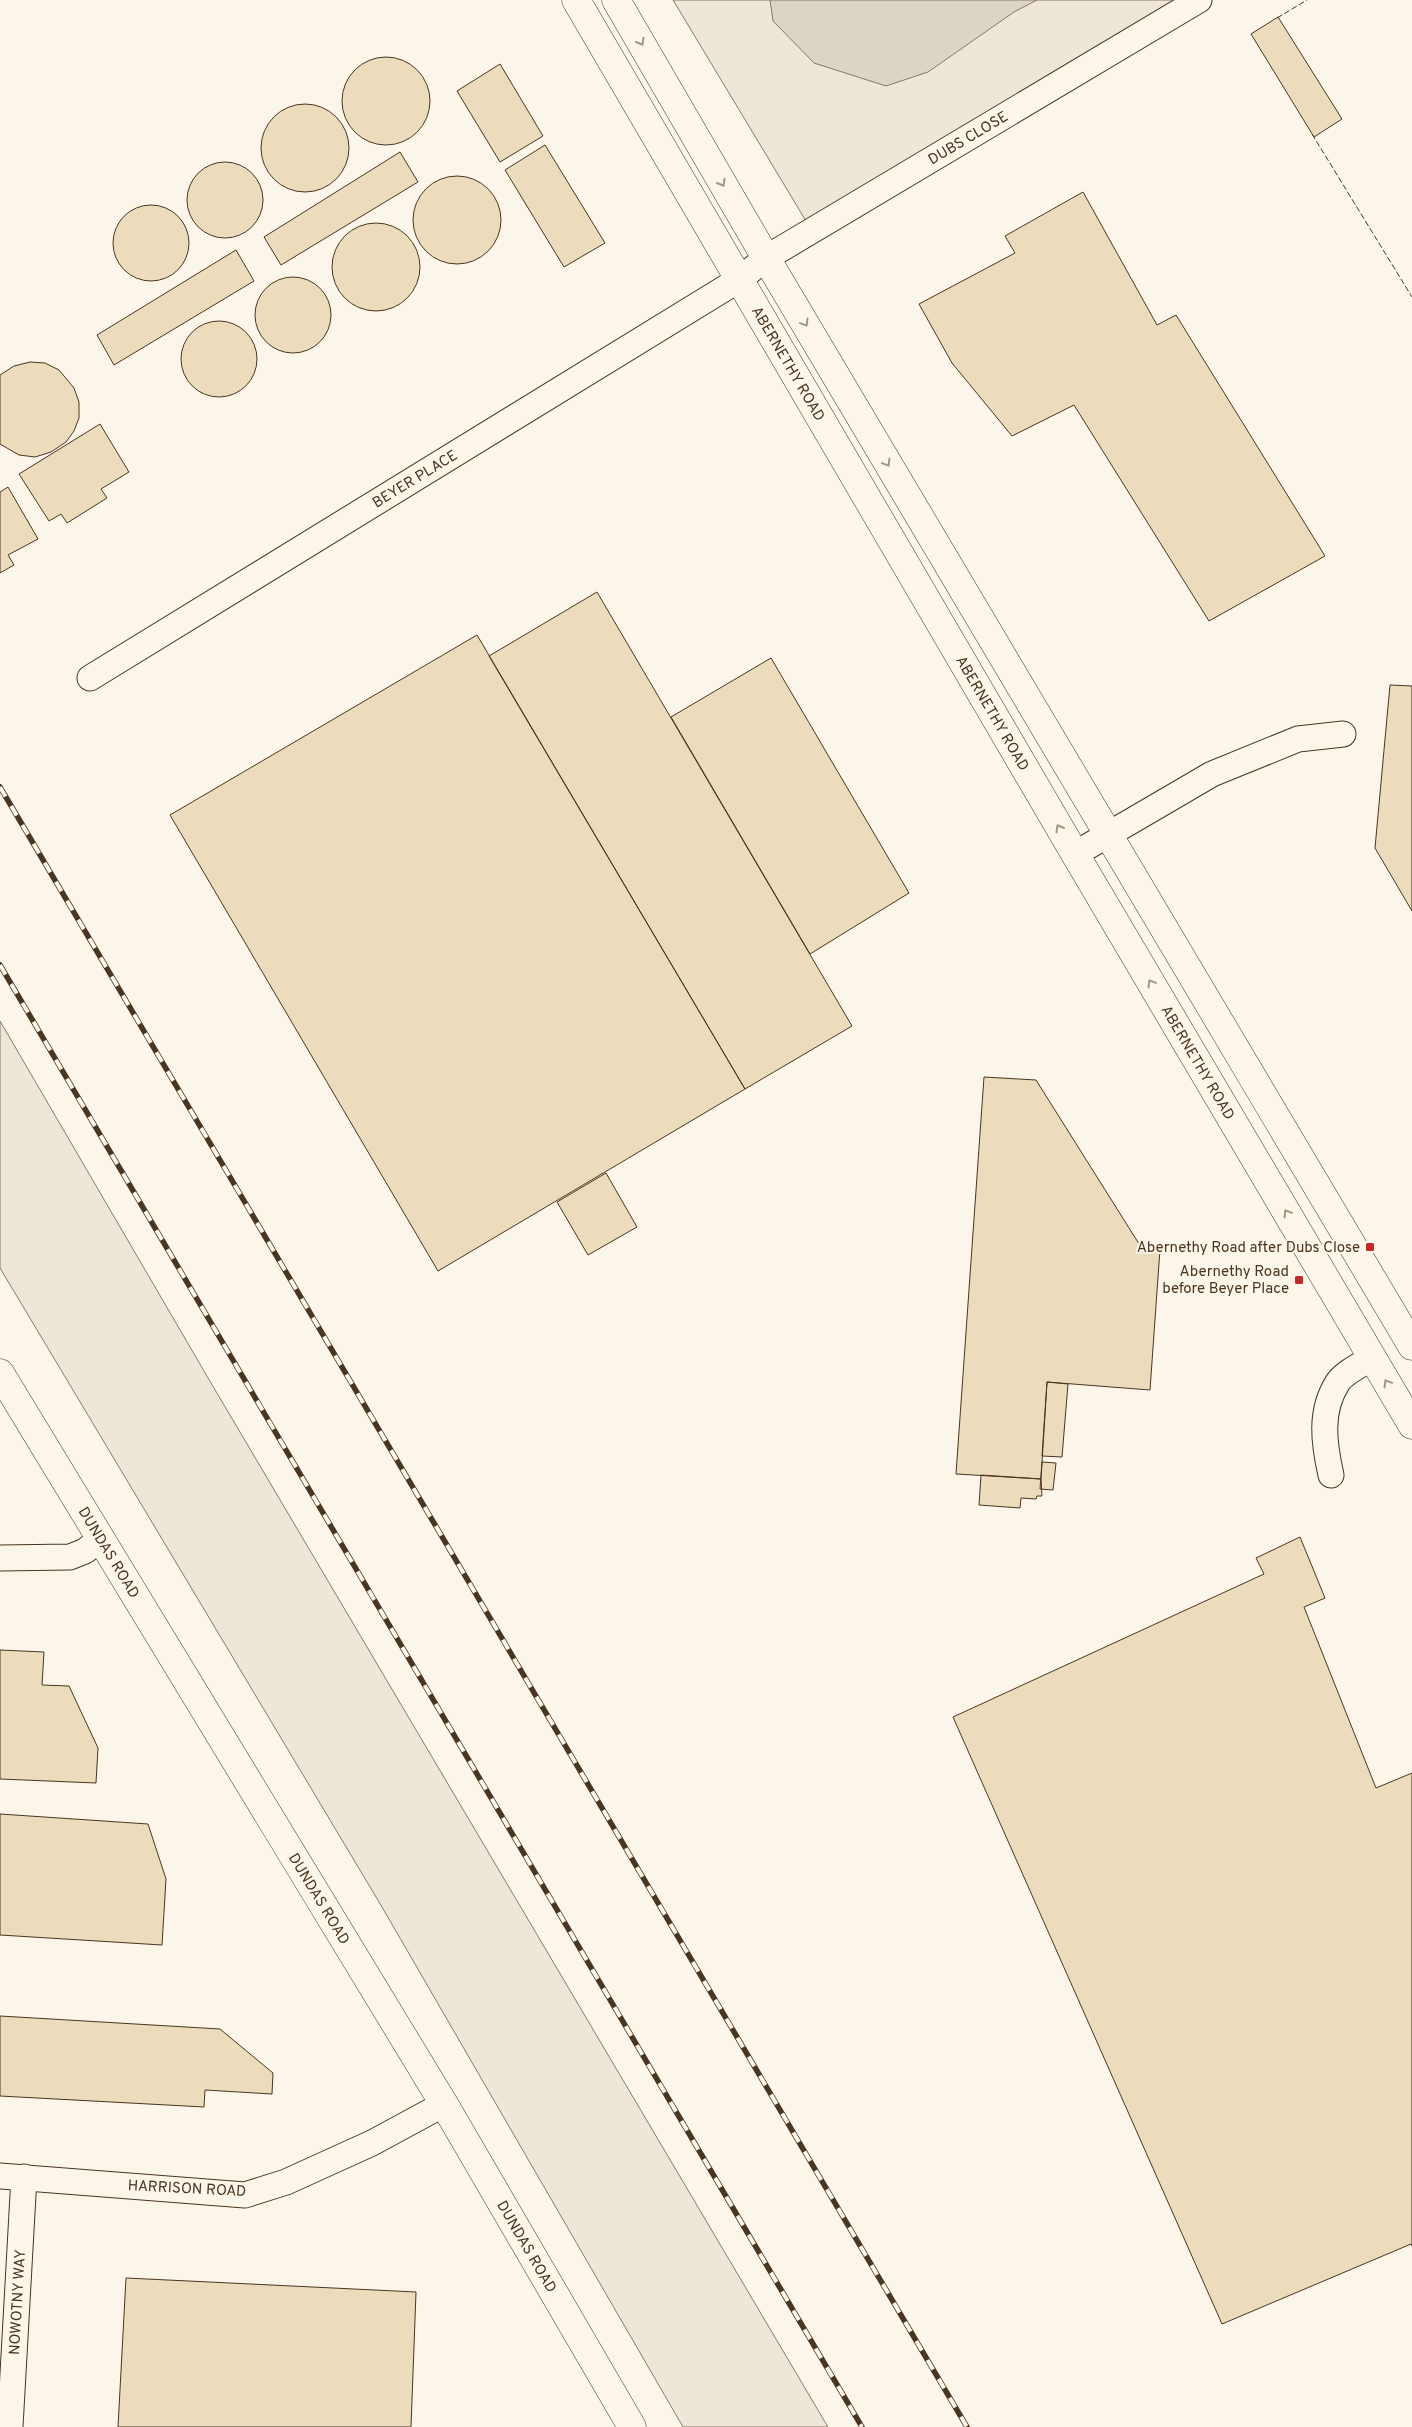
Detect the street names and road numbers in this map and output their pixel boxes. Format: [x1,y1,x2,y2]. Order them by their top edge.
street label: DUBS CLOSE [925,108,1012,170]
street label: ABERNETHY ROAD [746,303,828,425]
street label: BEYER PLACE [369,447,462,513]
street label: ABERNETHY ROAD [950,653,1032,775]
street label: ABERNETHY ROAD [1155,1002,1238,1124]
street label: DUNDAS ROAD [73,1504,143,1602]
street label: DUNDAS ROAD [283,1850,353,1949]
street label: HARRISON ROAD [127,2177,247,2202]
street label: DUNDAS ROAD [491,2198,560,2297]
street label: NOWOTNY WAY [6,2249,31,2356]

